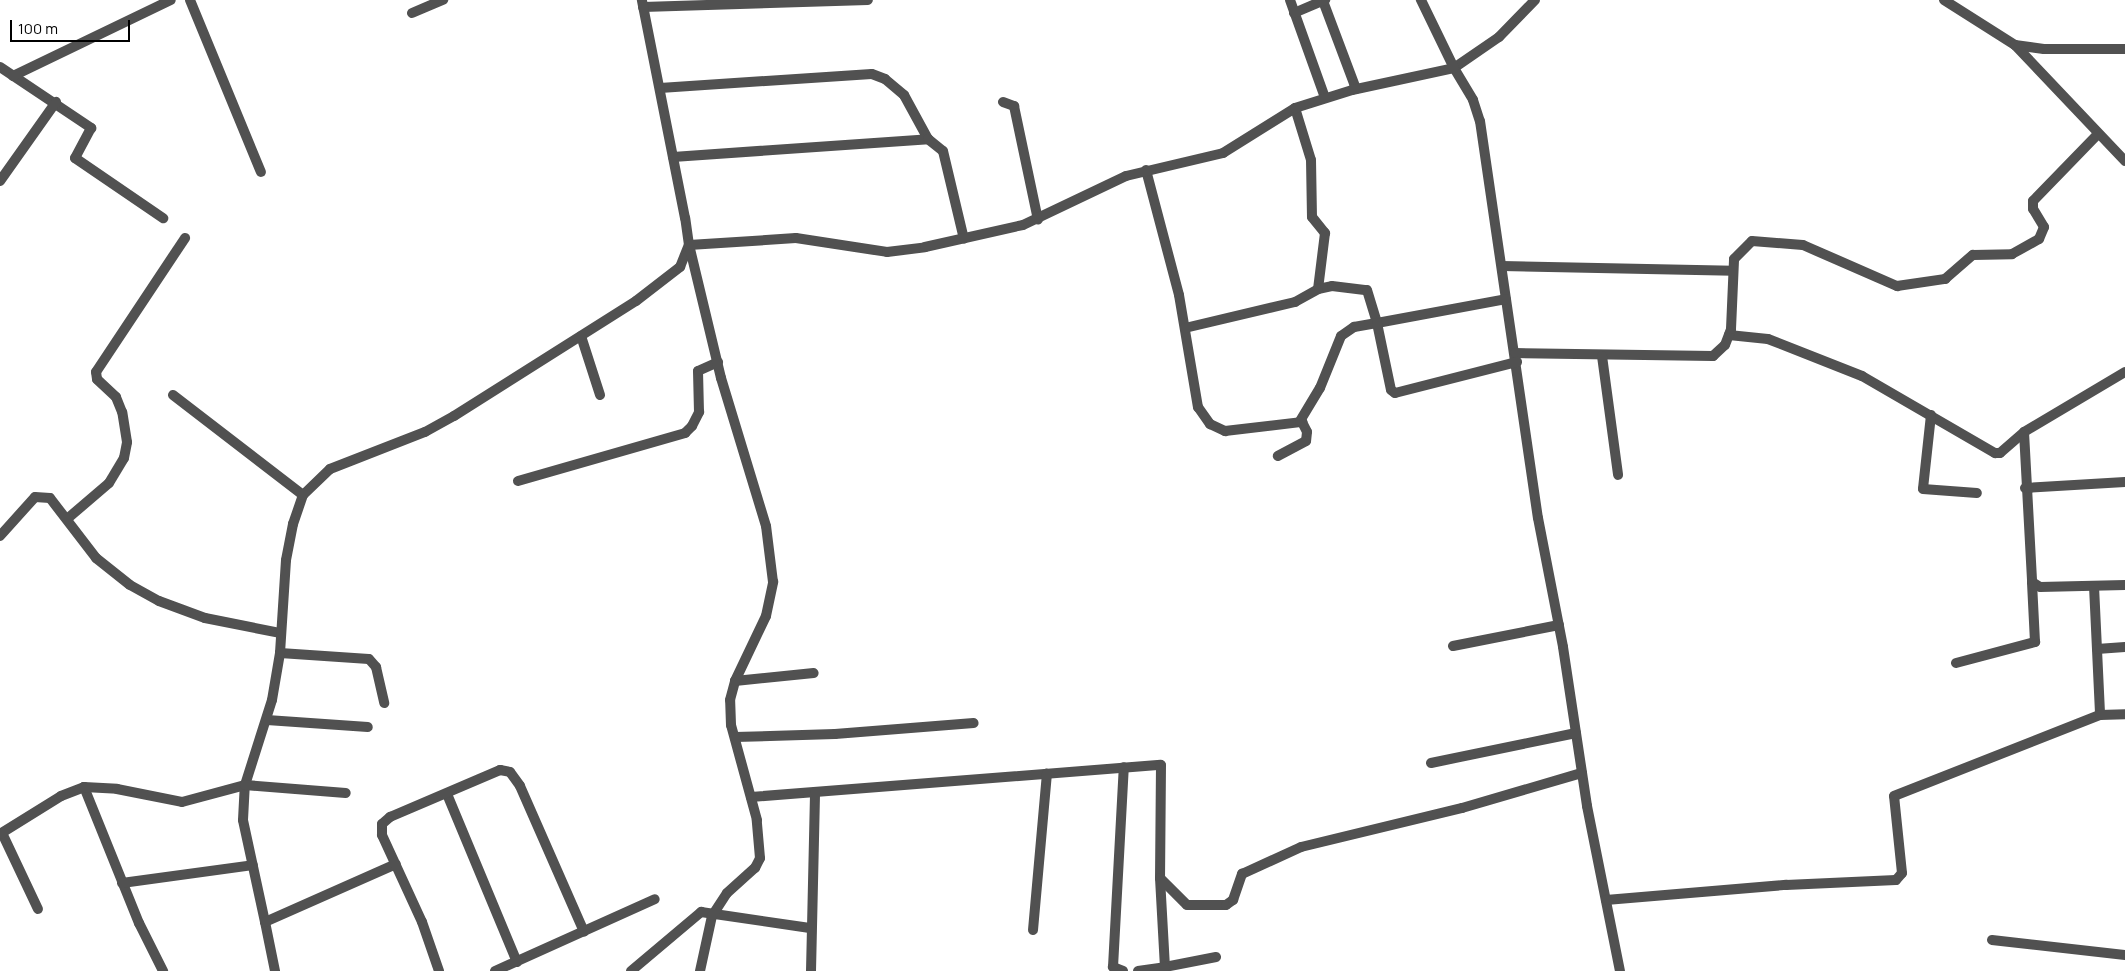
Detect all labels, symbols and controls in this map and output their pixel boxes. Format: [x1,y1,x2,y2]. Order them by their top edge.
scale bar [12,10,132,42]
text: 100 m [18,18,58,39]

